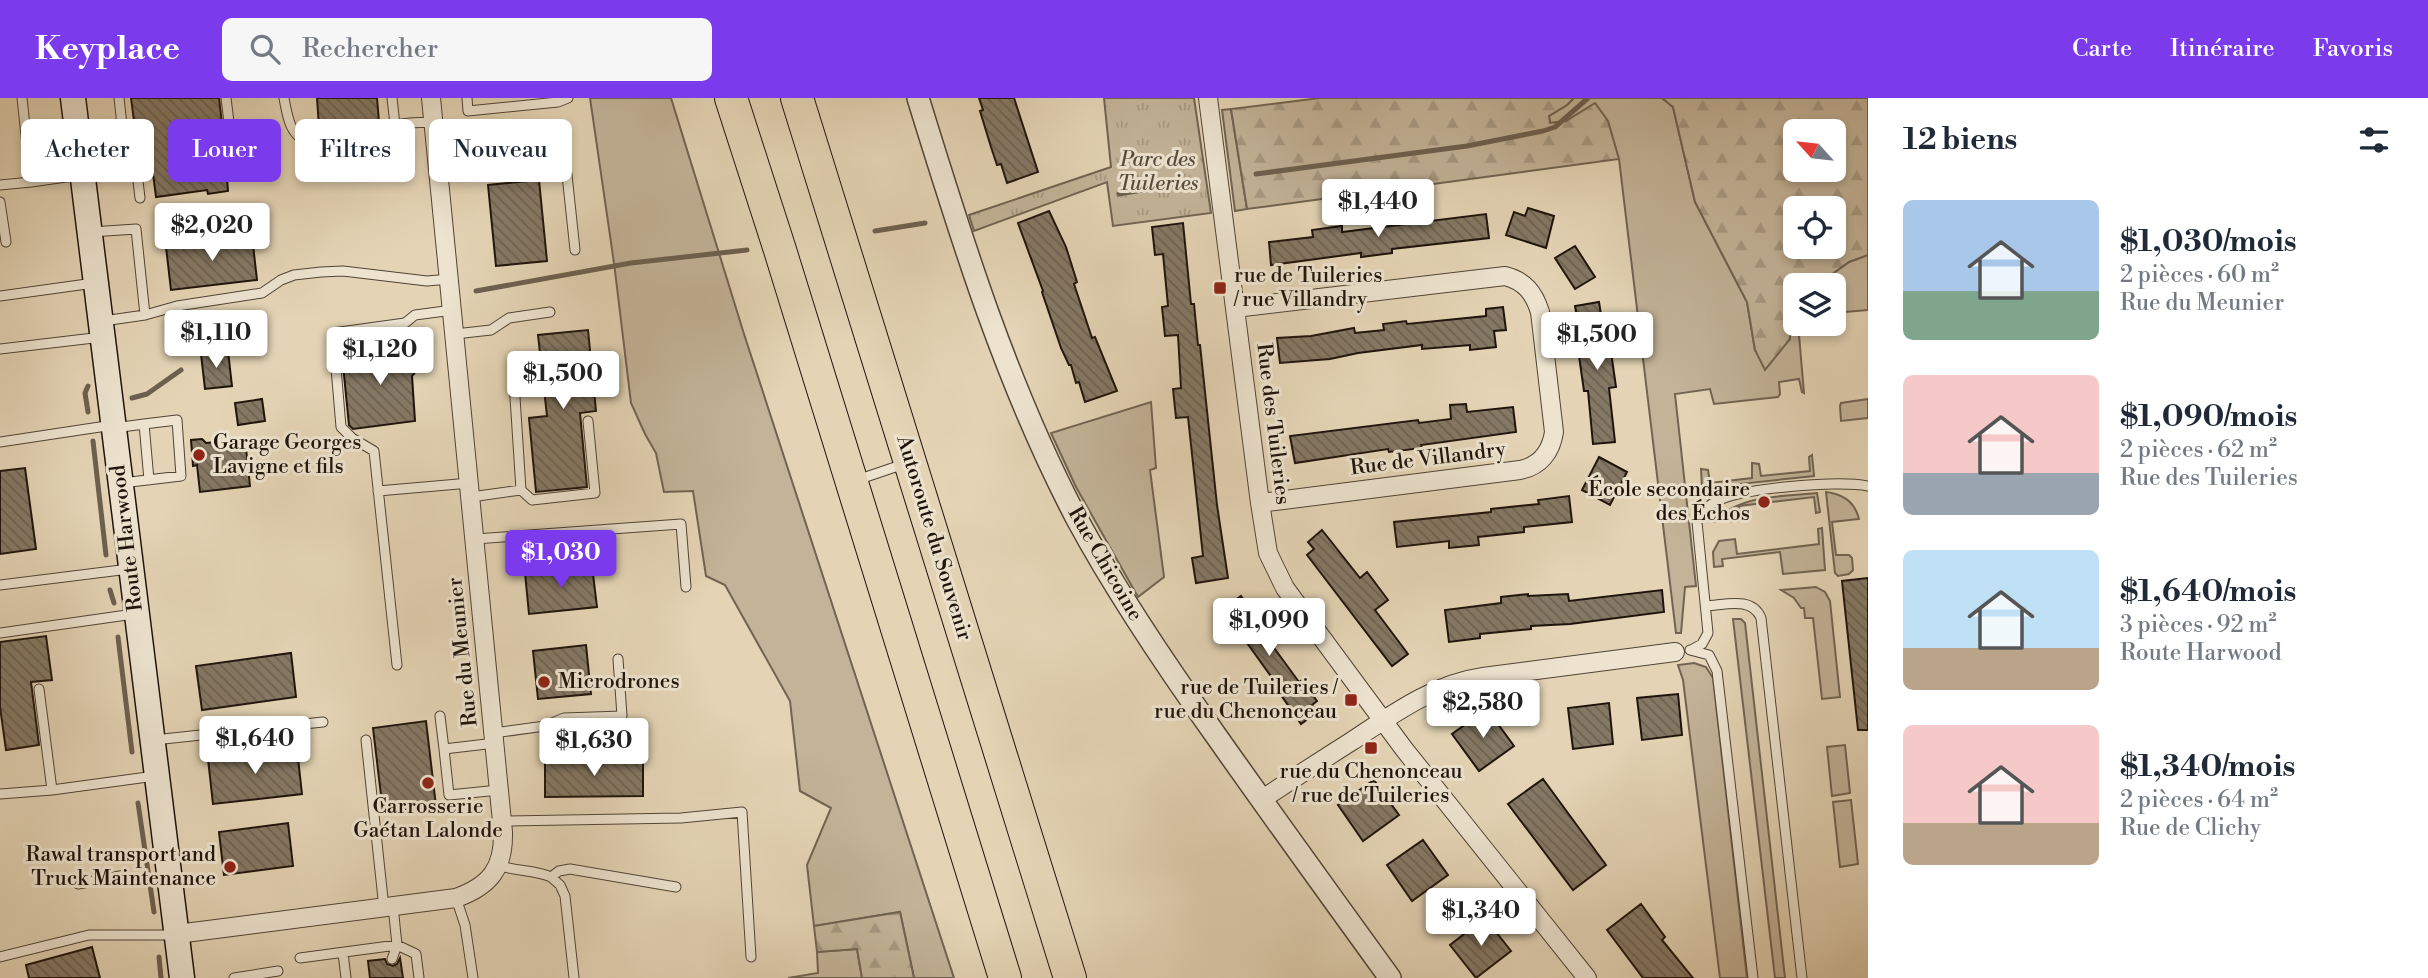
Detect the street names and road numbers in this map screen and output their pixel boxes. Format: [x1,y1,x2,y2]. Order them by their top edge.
street label: Rue des Tuileries [1250,342,1296,506]
street label: Autoroute du Souvenir [890,431,978,644]
street label: Rue de Villandry [1349,436,1508,481]
street label: Route Harwood [105,463,149,613]
street label: Rue Chicoine [1062,502,1148,626]
street label: Rue du Meunier [442,576,484,728]

